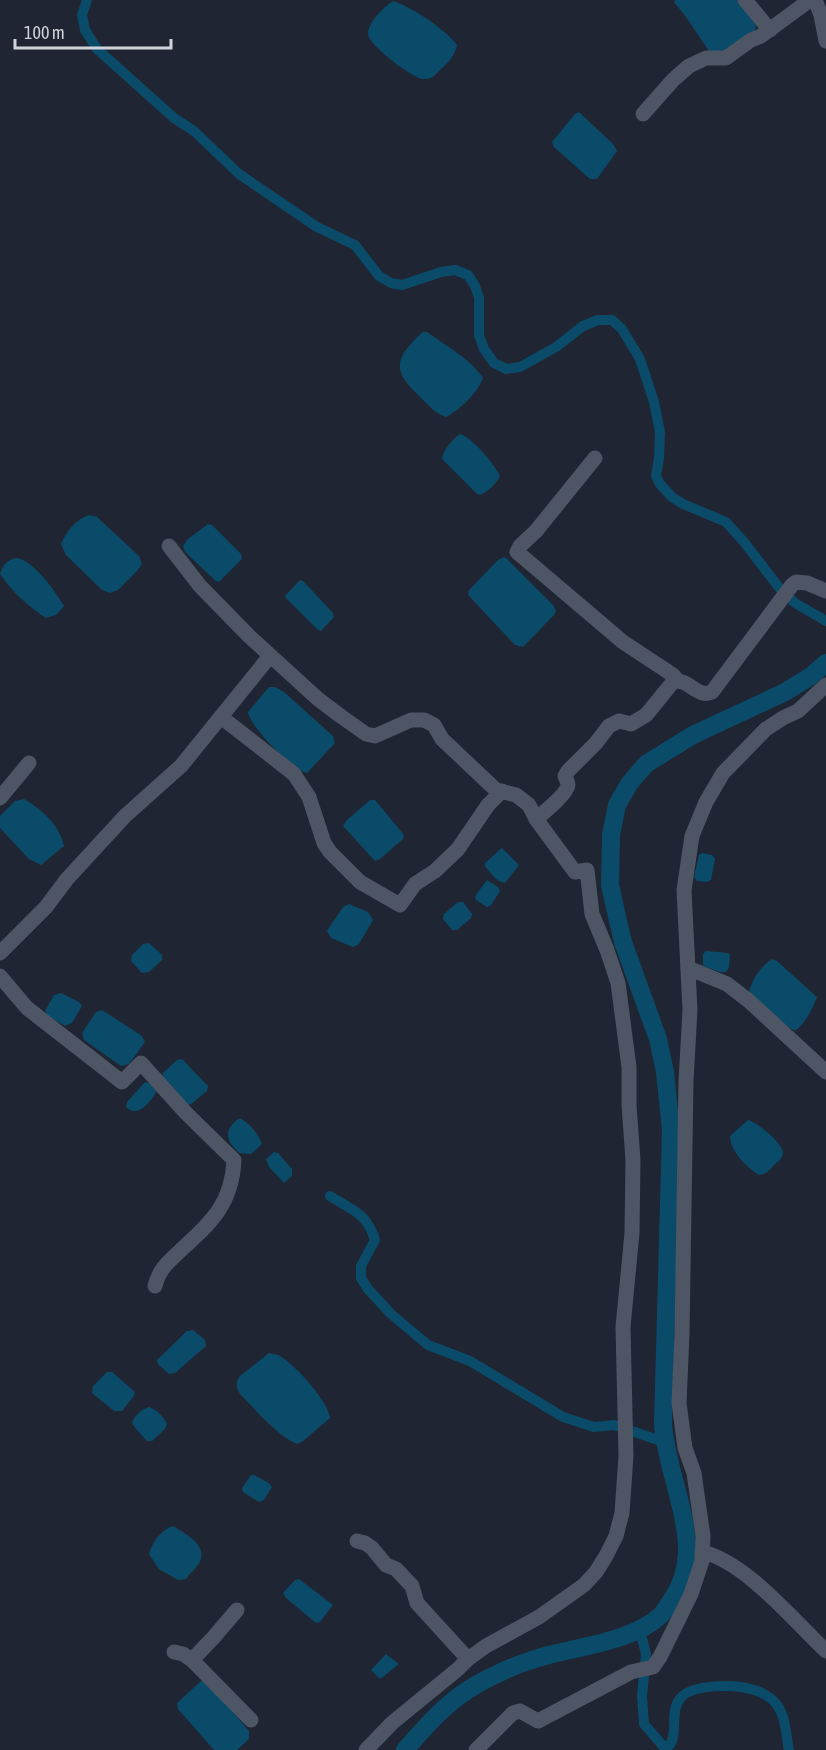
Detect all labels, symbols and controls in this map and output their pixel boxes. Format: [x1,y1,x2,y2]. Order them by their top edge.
scale bar [15,12,171,50]
text: 100 m [24,22,65,43]

